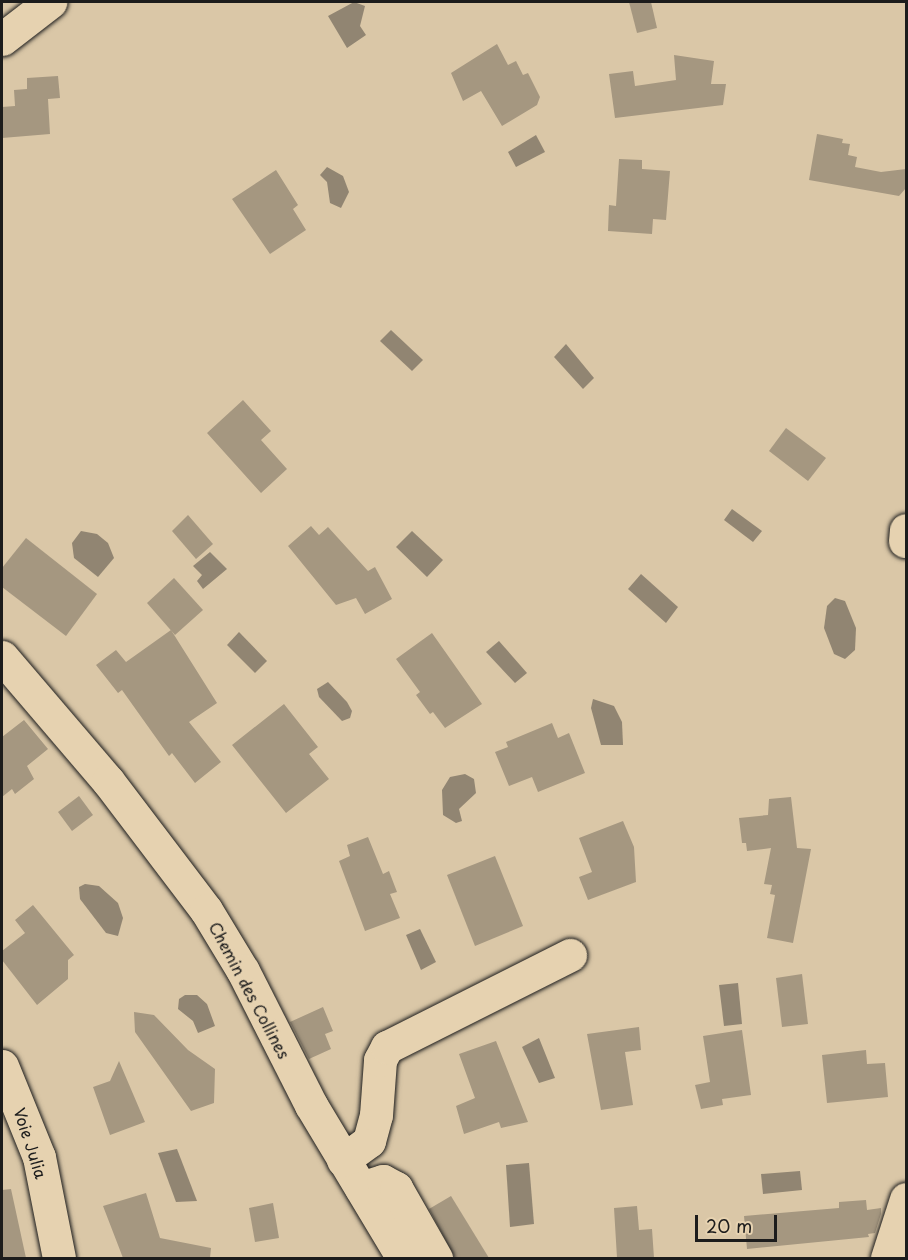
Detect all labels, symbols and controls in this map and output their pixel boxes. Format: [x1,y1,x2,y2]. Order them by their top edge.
street label: Chemin des Collines [206,918,294,1062]
street label: Voie Julia [10,1105,52,1181]
scale bar [698,1203,780,1241]
text: 20 m [706,1212,752,1239]

